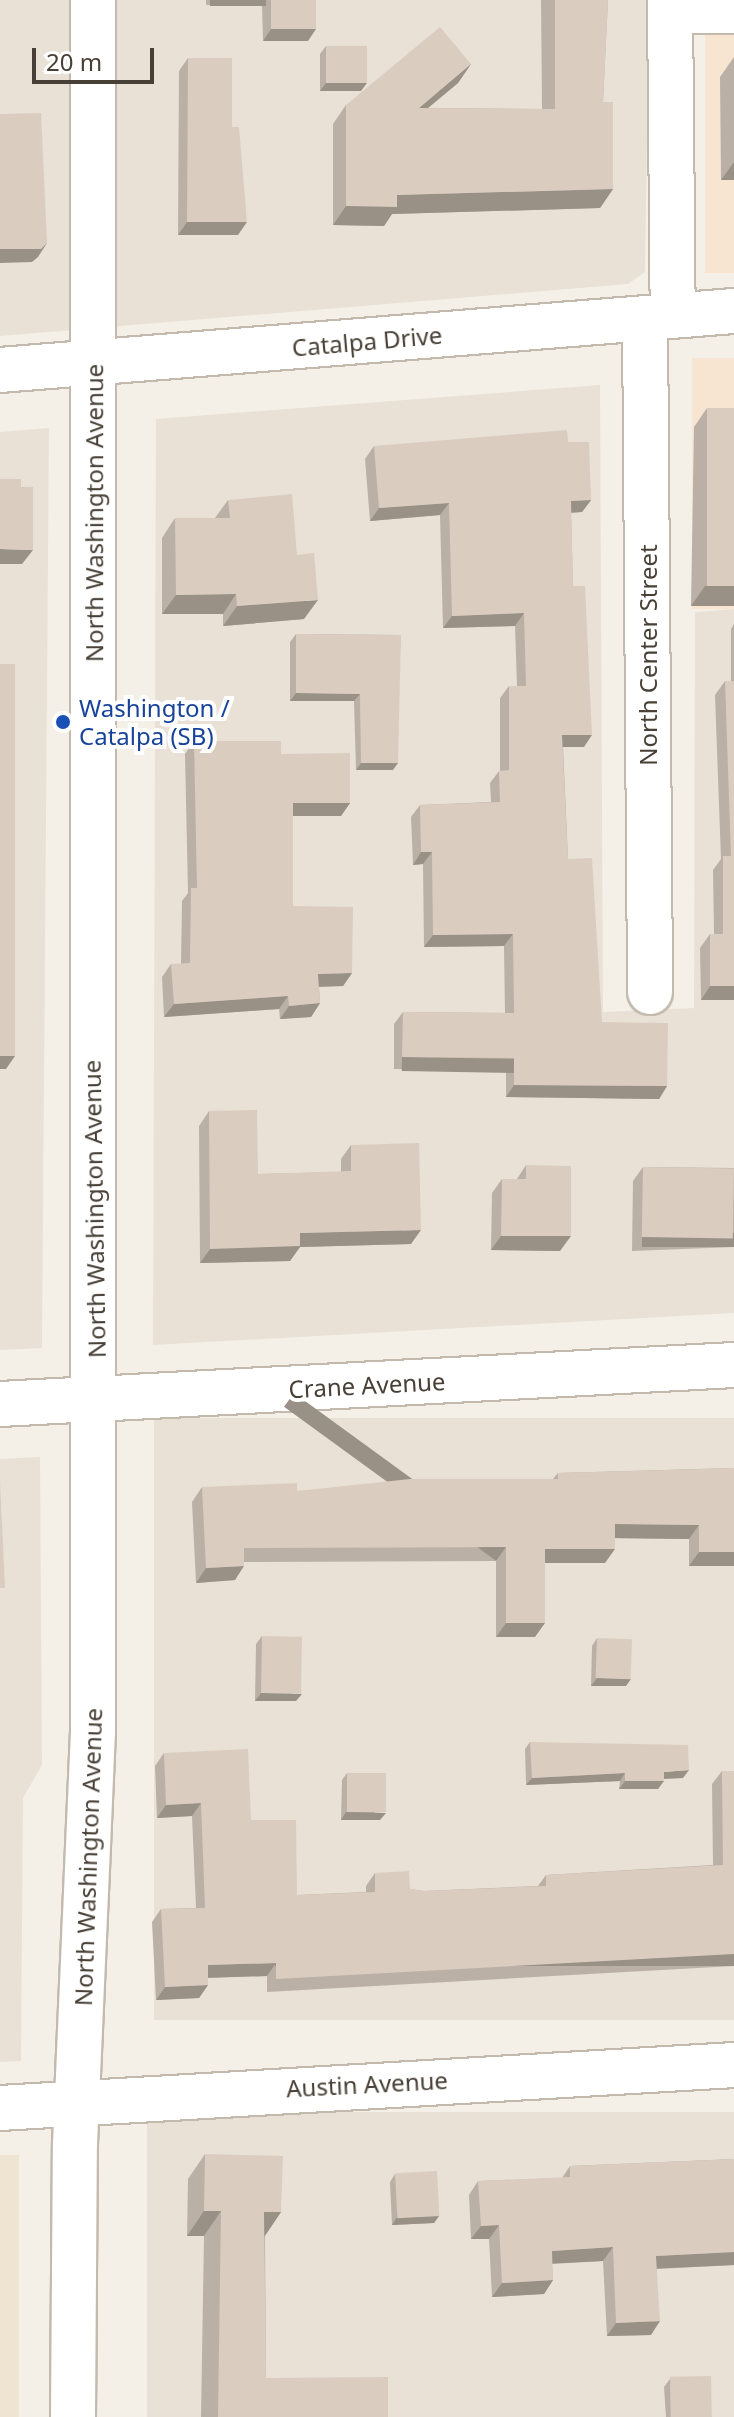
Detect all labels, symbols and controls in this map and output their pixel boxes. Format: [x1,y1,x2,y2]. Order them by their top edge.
scale bar [36,32,158,82]
text: 20 m [46,45,102,78]
street label: Catalpa Drive [291,320,443,362]
street label: North Washington Avenue [80,364,108,662]
street label: North Center Street [634,544,662,766]
place label: Washington / Catalpa (SB) [79,694,230,750]
marker: Washington / Catalpa (SB) [54,713,72,731]
street label: North Washington Avenue [77,1060,111,1358]
street label: Crane Avenue [288,1367,446,1403]
street label: North Washington Avenue [68,1707,108,2007]
street label: Austin Avenue [285,2065,449,2103]

